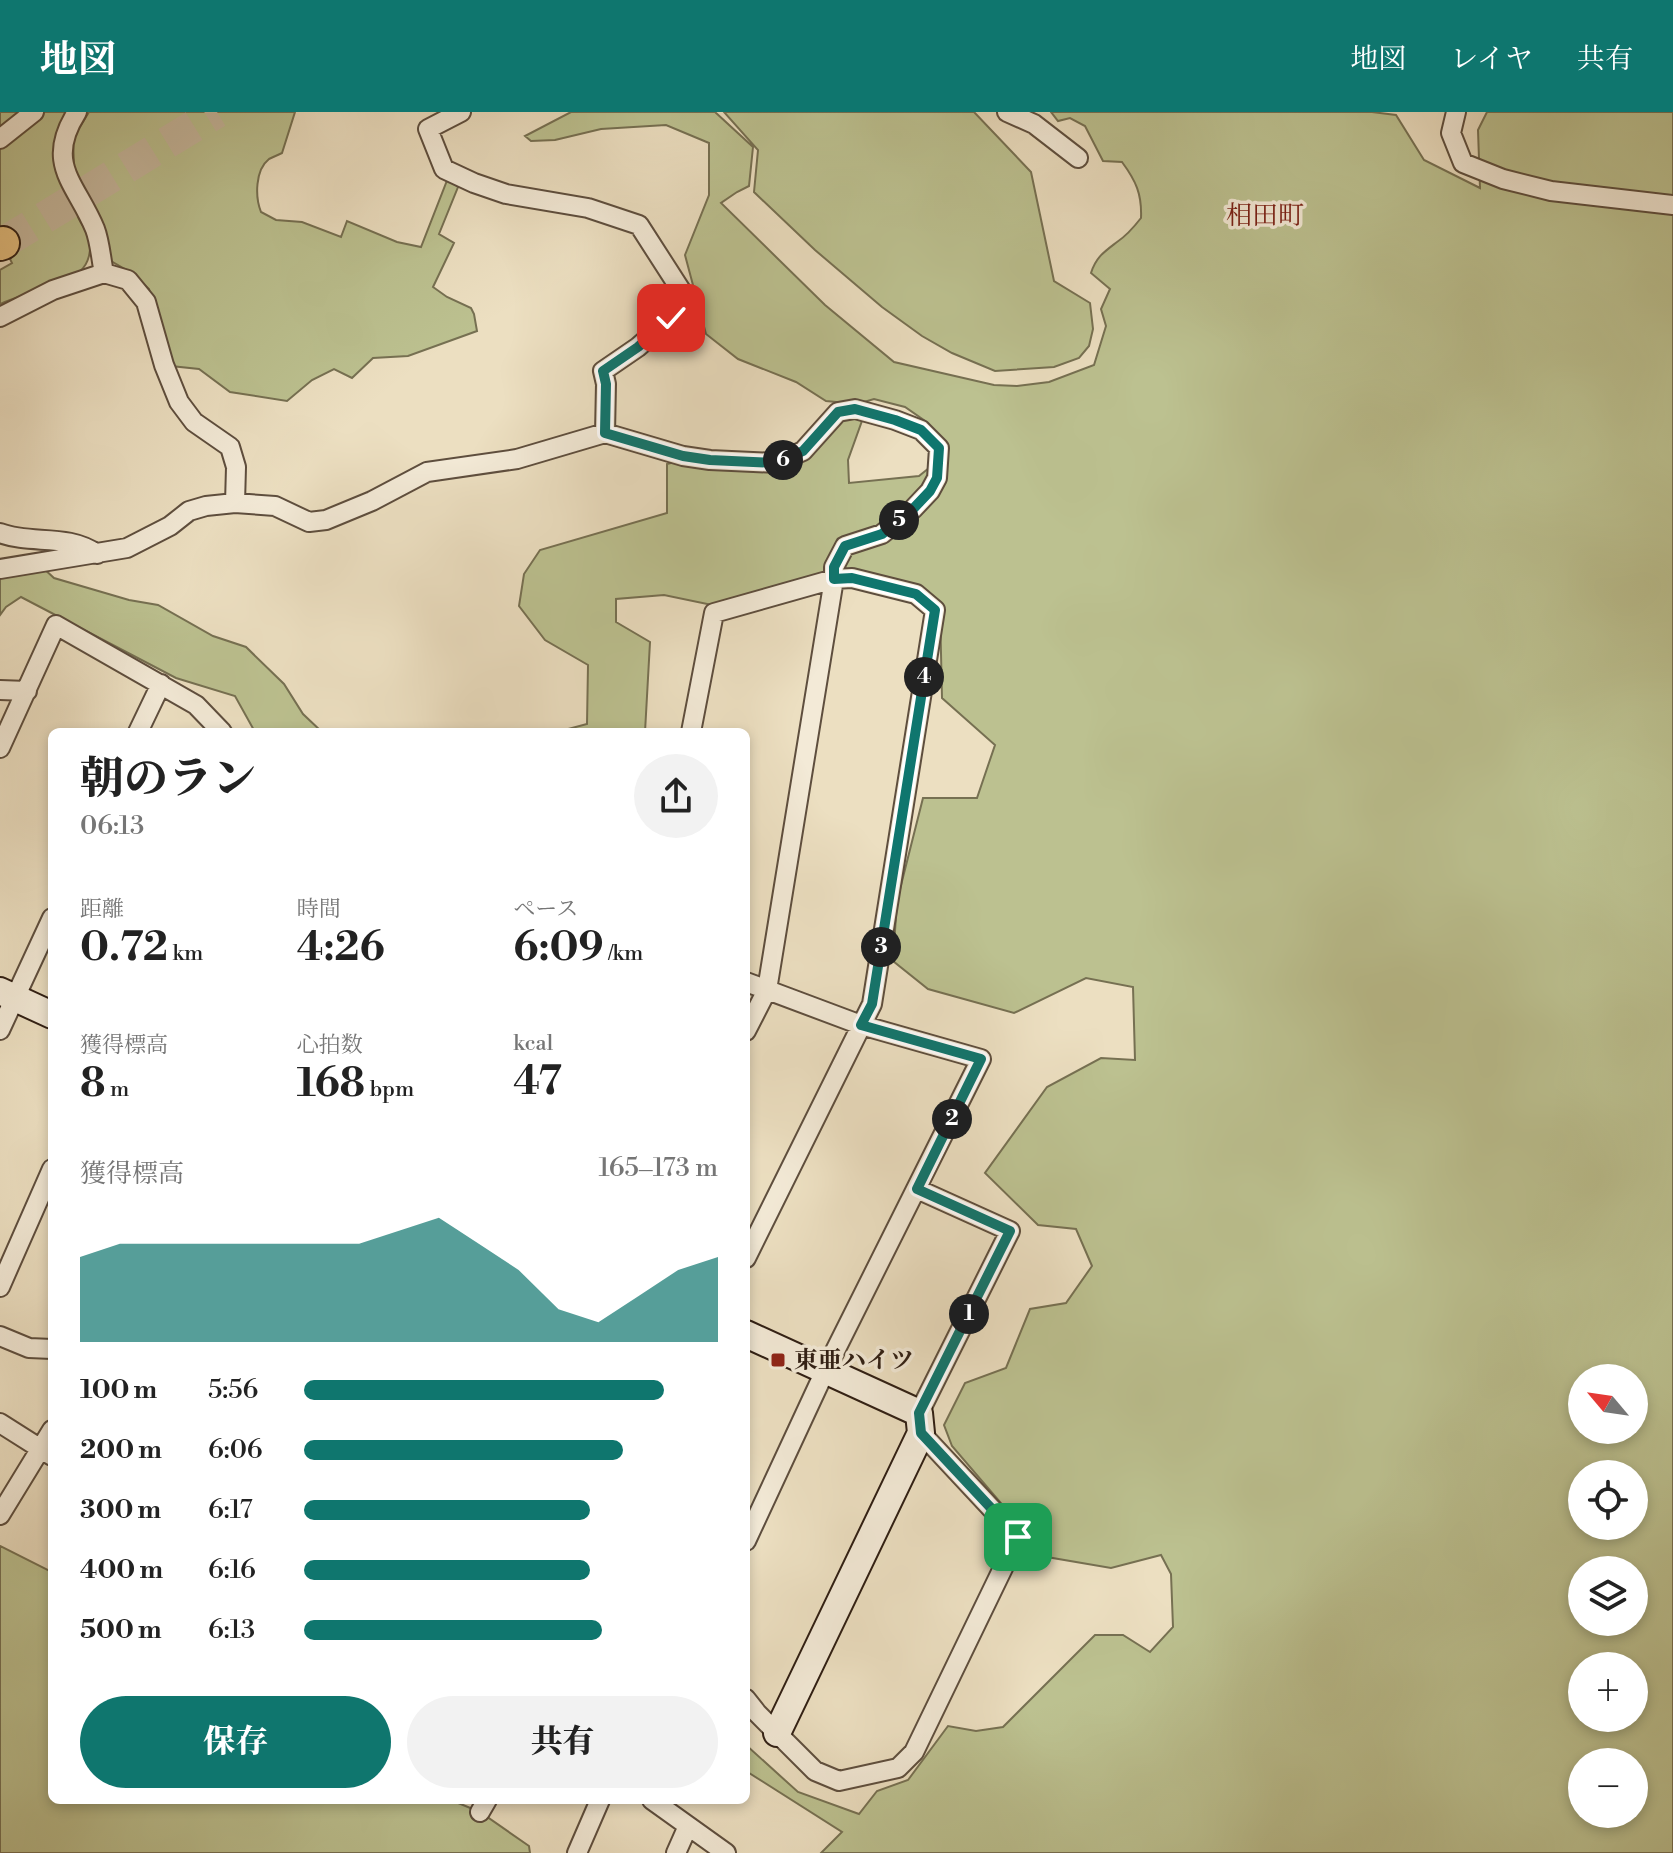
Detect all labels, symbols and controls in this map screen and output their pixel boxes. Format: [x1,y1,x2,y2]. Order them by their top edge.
text: 地図 [40,37,116,84]
text: 地図 [1350,42,1406,77]
text: レイヤ [1450,42,1533,77]
text: 共有 [1577,42,1633,77]
district label: 相田町 [1226,200,1304,232]
pin [637,284,705,352]
icon: check [649,296,693,340]
pin: 6 [763,440,803,480]
text: 6 [776,446,790,473]
pin: 5 [879,500,919,540]
text: 5 [892,506,906,533]
pin: 4 [904,657,944,697]
text: 4 [917,663,931,690]
text: 朝のラン [80,752,256,807]
button: share [634,754,718,838]
text: 06:13 [80,810,144,842]
text: 距離 [80,896,124,923]
text: 時間 [297,896,341,923]
text: ペース [513,896,578,923]
text: 0.72 [80,923,168,973]
text: 4:26 [297,923,385,973]
text: 6:09 [513,923,604,973]
pin: 3 [861,927,901,967]
text: 3 [874,933,888,960]
text: km [168,940,203,967]
text: /km [604,940,643,967]
text: kcal [513,1030,553,1057]
text: 獲得標高 [80,1032,168,1059]
text: 心拍数 [297,1032,363,1059]
text: 47 [513,1057,562,1107]
text: 8 [80,1059,105,1109]
text: 168 [297,1059,365,1109]
text: m [105,1076,129,1103]
text: bpm [365,1076,414,1103]
pin: 2 [932,1099,972,1139]
text: 2 [945,1105,959,1132]
text: 165–173 m [598,1152,718,1184]
text: 獲得標高 [80,1158,184,1190]
pin: 1 [949,1294,989,1334]
text: 1 [964,1300,974,1327]
place label: 東亜ハイツ [794,1346,914,1376]
marker: 東亜ハイツ [769,1351,787,1369]
north arrow [1568,1364,1648,1444]
map controls [1568,1364,1648,1828]
text: 100 m [80,1374,157,1406]
text: 5:56 [208,1374,258,1406]
text: 200 m [80,1434,162,1466]
text: 6:06 [208,1434,263,1466]
button: locate [1568,1460,1648,1540]
text: 300 m [80,1494,161,1526]
text: 6:17 [208,1494,253,1526]
pin [984,1503,1052,1571]
icon: arrive [996,1515,1040,1559]
text: 400 m [80,1554,163,1586]
text: 6:16 [208,1554,256,1586]
button: layers [1568,1556,1648,1636]
text: 500 m [80,1614,162,1646]
text: 6:13 [208,1614,255,1646]
button: + [1568,1652,1648,1732]
button: 保存 [80,1696,391,1788]
button: 共有 [407,1696,718,1788]
button: − [1568,1748,1648,1828]

